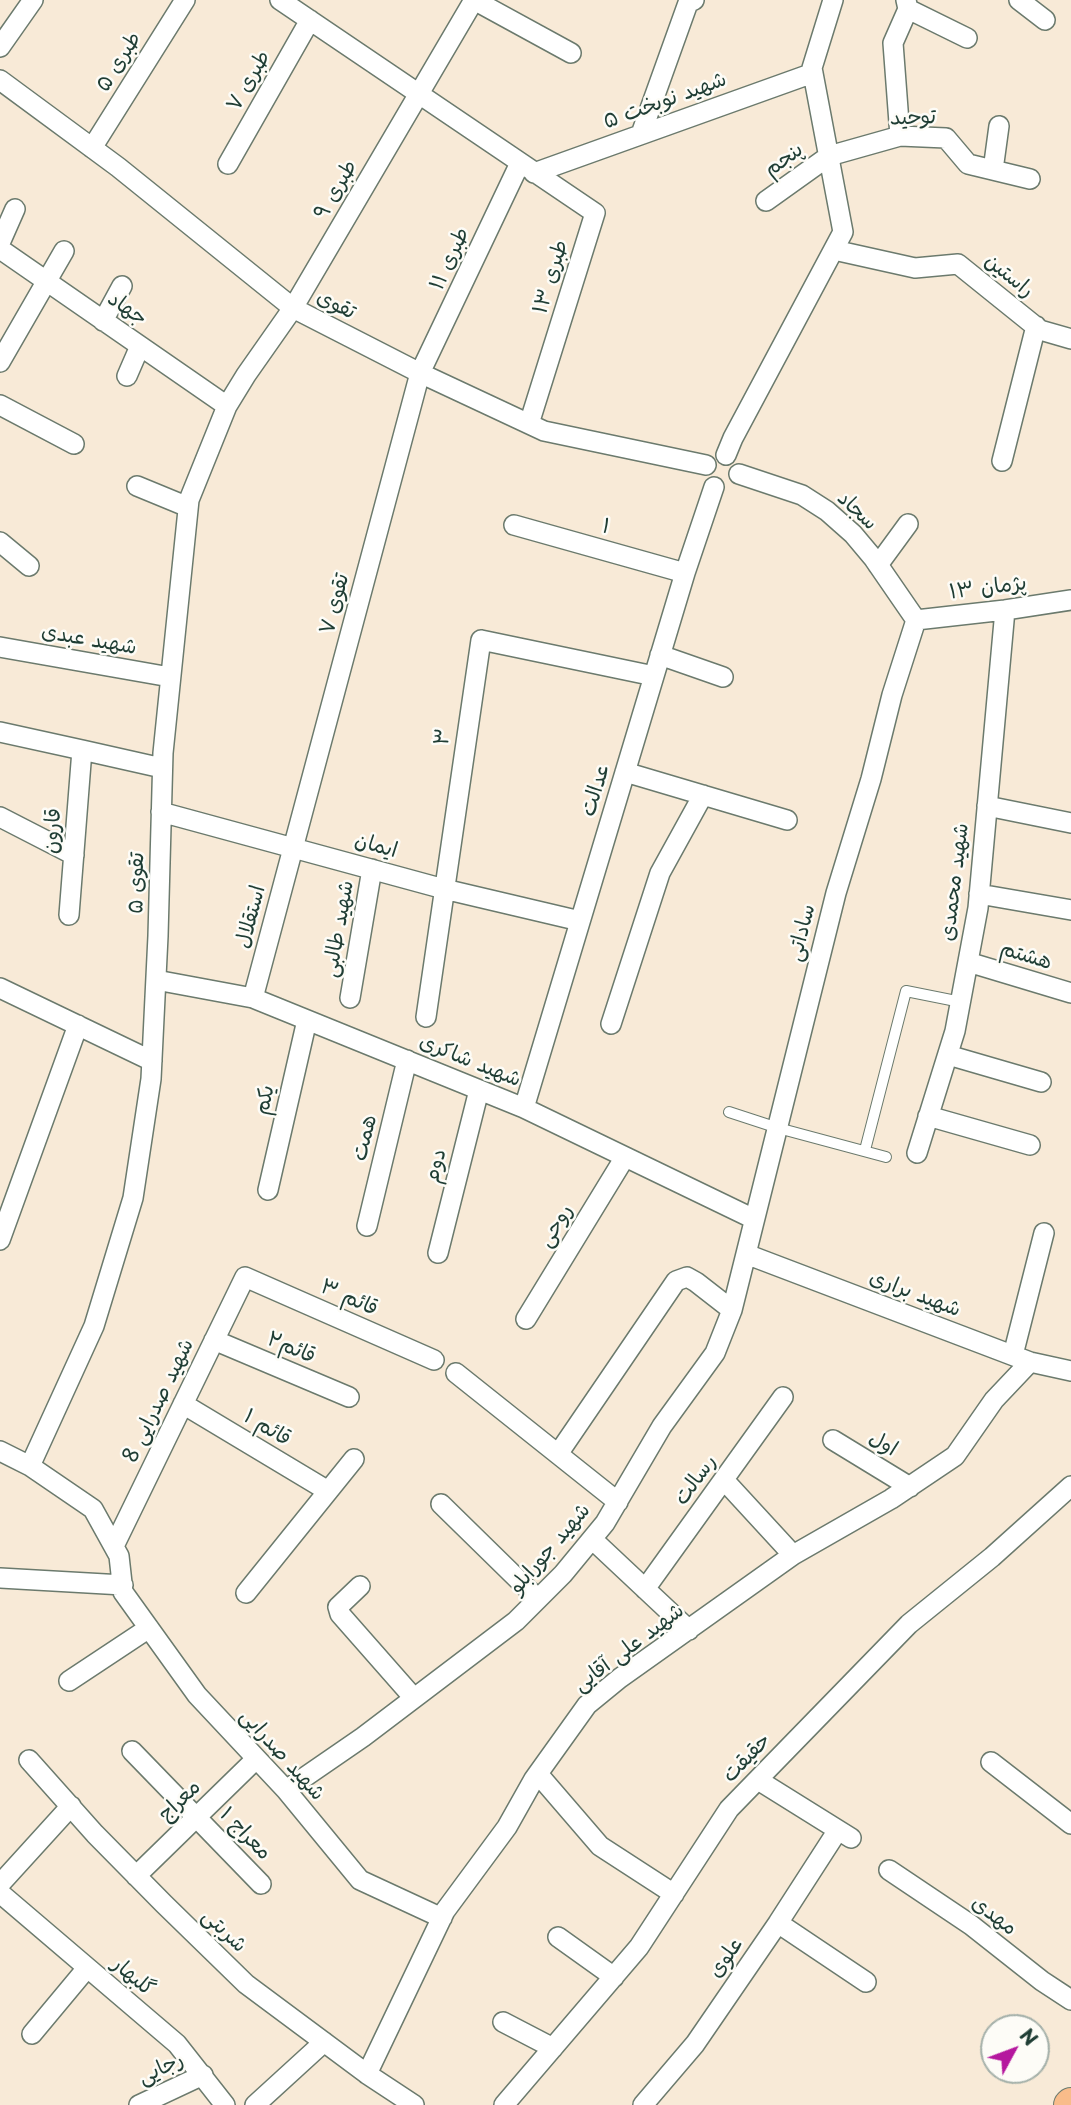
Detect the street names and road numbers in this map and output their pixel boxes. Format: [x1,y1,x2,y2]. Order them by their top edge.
street label: طبری ۵ [91,27,147,97]
street label: طبری ۷ [222,46,276,116]
street label: شهید نوبخت ۵ [600,67,730,135]
street label: توحید [889,105,937,131]
street label: پنجم [760,137,808,183]
street label: طبری ۹ [309,156,363,224]
street label: طبری ۱۱ [425,224,475,294]
street label: طبری ۱۳ [528,237,574,317]
street label: راستین [979,248,1039,304]
street label: تقوی [312,285,360,325]
street label: جهاد [102,286,152,332]
street label: سجاد [832,486,882,536]
street label: ۱ [599,514,613,540]
street label: تقوی ۷ [315,571,355,637]
street label: پژمان ۱۳ [948,571,1028,605]
street label: شهید عبدی [39,619,139,661]
street label: ۳ [429,727,457,747]
street label: عدالت [576,760,616,820]
street label: قارون [39,807,67,855]
street label: شهید محمدی [935,822,975,942]
street label: ایمان [352,828,400,864]
street label: تقوی ۵ [124,852,150,914]
street label: شهید طالبی [318,879,360,979]
street label: استقلال [231,883,271,951]
street label: ساداتی [783,902,821,964]
street label: هشتم [997,936,1055,976]
street label: شهید شاکری [415,1029,525,1093]
street label: یکم [249,1083,281,1117]
street label: همت [347,1112,383,1164]
street label: دوم [420,1146,452,1186]
street label: روحی [533,1200,579,1252]
street label: شهید براری [866,1265,964,1323]
street label: قائم ۳ [316,1274,382,1322]
street label: قائم۲ [263,1326,319,1370]
street label: شهید صدرایی 8 [118,1335,200,1467]
street label: قائم ۱ [239,1404,295,1452]
street label: اول [864,1426,902,1462]
street label: رسالت [669,1450,723,1510]
street label: شهید جورابلو [504,1499,596,1599]
street label: شهید علی آقایی [569,1598,689,1698]
street label: شهید صدرایی [234,1704,330,1806]
street label: حقیقت [717,1728,777,1788]
street label: معراج [154,1775,206,1827]
street label: معراج ۱ [214,1802,276,1866]
street label: مهدی [966,1891,1022,1941]
street label: شربتی [196,1904,252,1958]
street label: علوی [703,1933,749,1983]
street label: گلبهار [107,1952,159,2002]
street label: رجایی [134,2048,188,2090]

